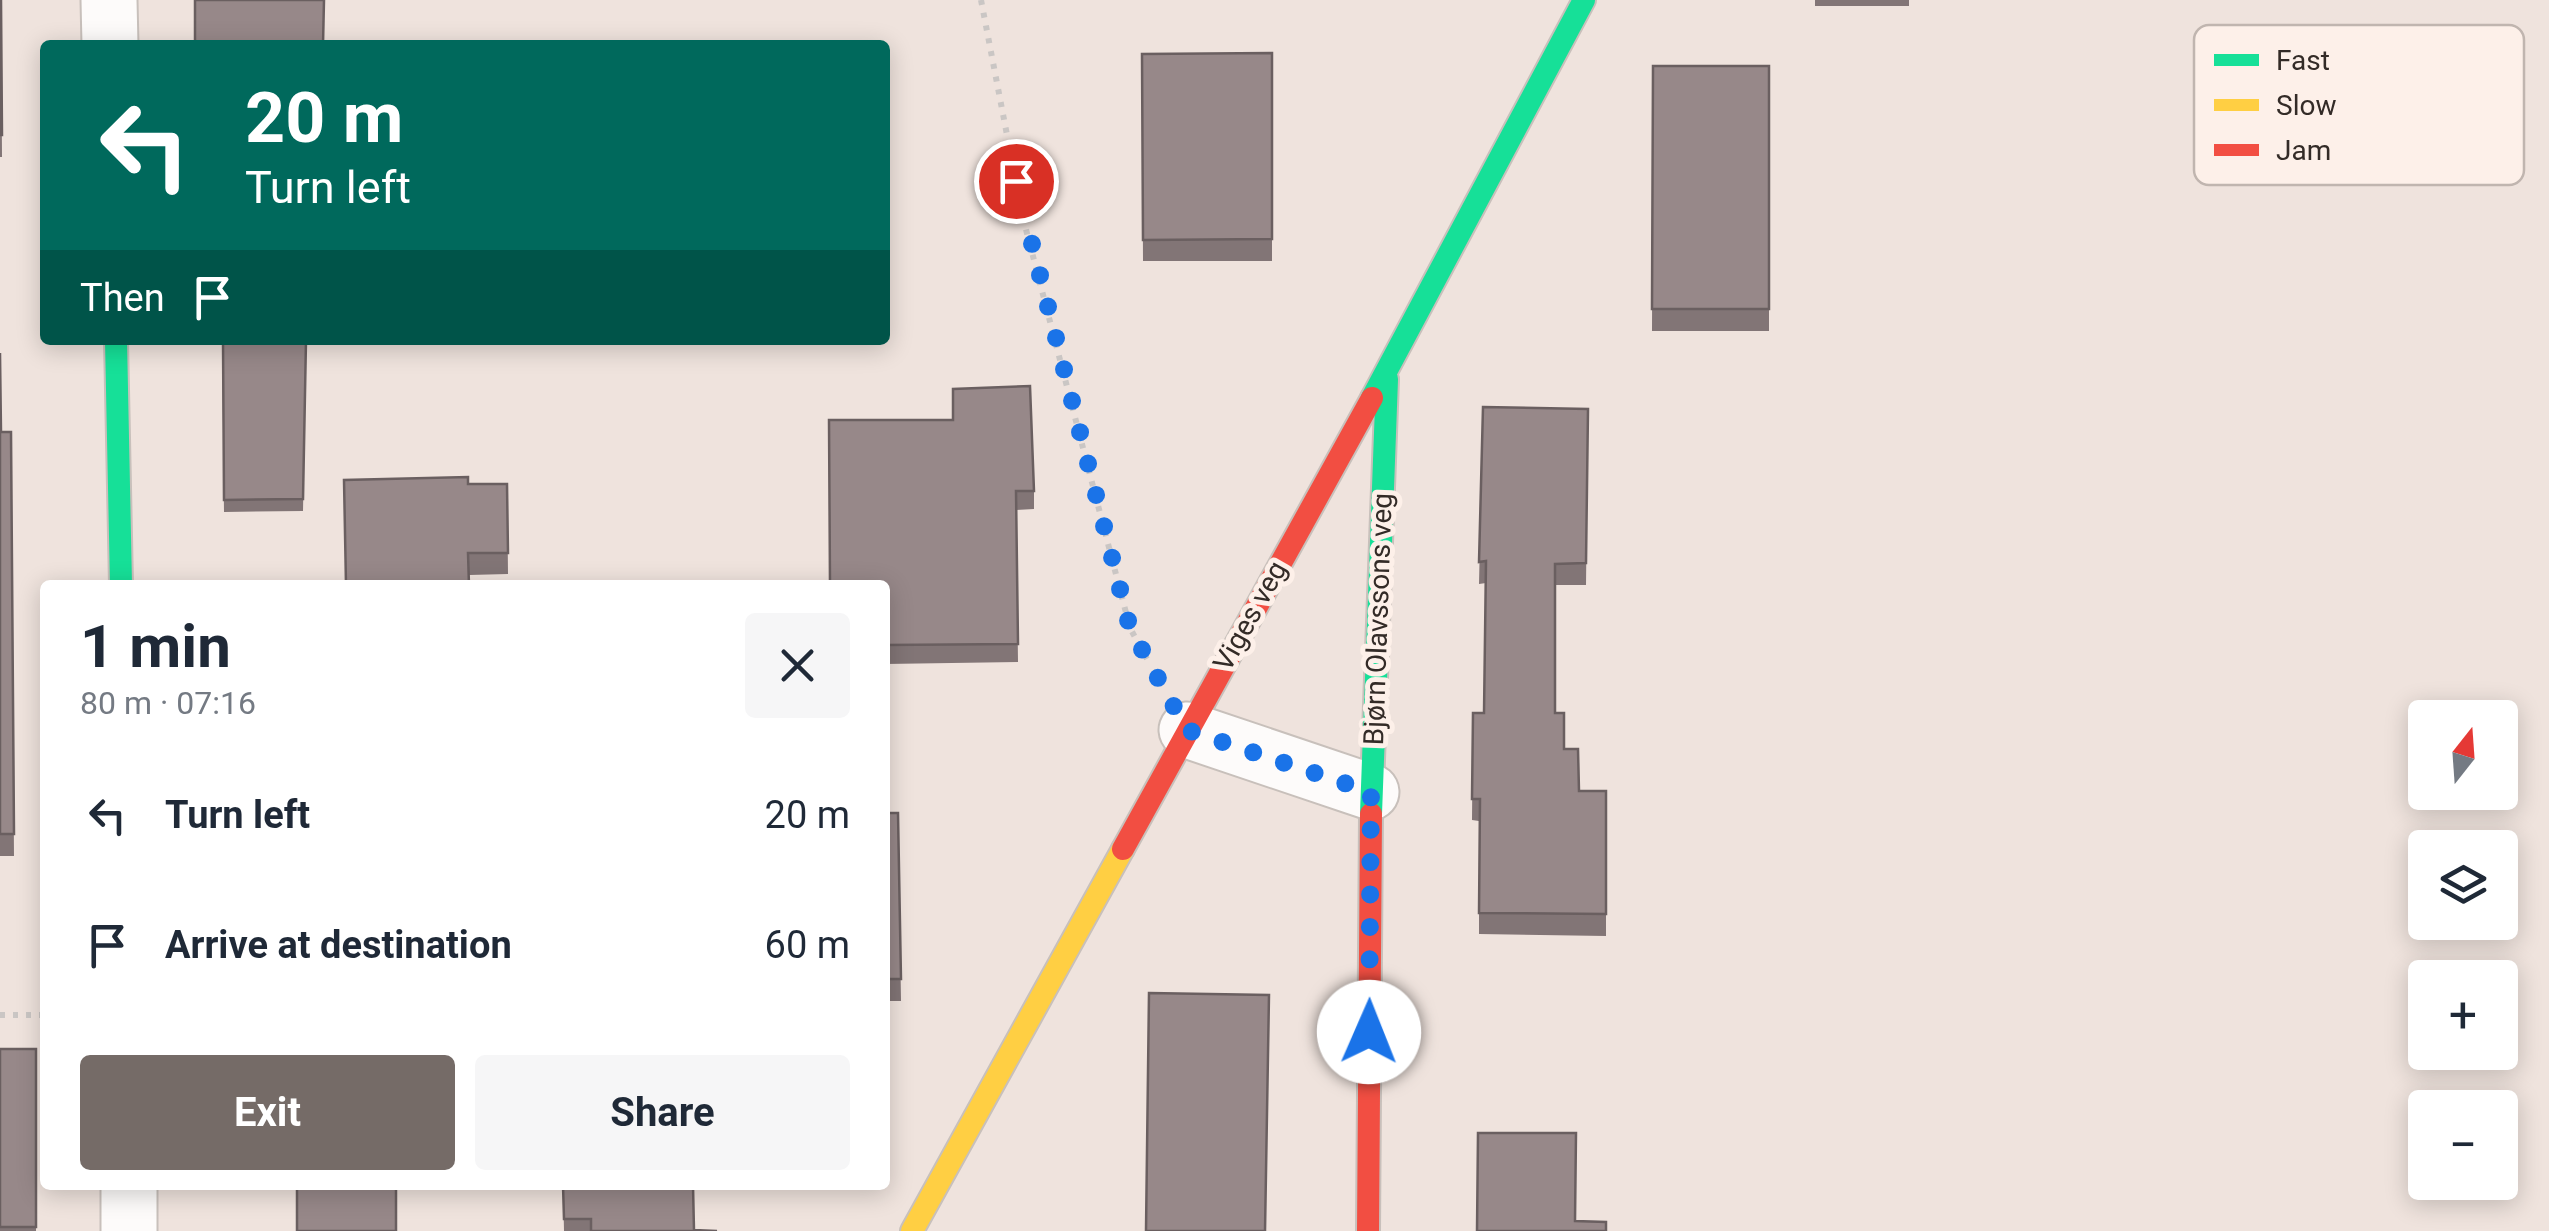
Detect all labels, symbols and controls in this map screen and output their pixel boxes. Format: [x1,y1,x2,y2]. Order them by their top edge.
legend [2194,25,2524,185]
text: Fast [2276,44,2330,77]
text: 20 m [245,77,403,159]
icon: left [80,80,210,210]
text: Slow [2276,89,2336,122]
text: Jam [2276,134,2331,167]
pin [974,139,1059,224]
icon: arrive [989,154,1044,209]
text: Turn left [245,161,411,214]
icon: arrive [185,270,240,325]
text: Then [80,276,165,320]
street label: Bjørn Olavssons veg [1357,492,1399,746]
street label: Viges veg [1206,555,1294,677]
text: 1 min [80,611,231,682]
button: close [745,613,850,718]
text: 80 m · 07:16 [80,684,256,722]
north arrow [2408,700,2518,810]
map controls [2408,700,2518,1200]
icon: left [80,788,135,843]
text: Turn left [165,793,310,837]
text: 20 m [765,793,850,837]
button: layers [2408,830,2518,940]
icon: arrive [80,918,135,973]
text: Arrive at destination [165,923,512,967]
text: 60 m [765,923,850,967]
button: + [2408,960,2518,1070]
position arrow [1317,980,1421,1084]
button: Exit [80,1055,455,1170]
button: Share [475,1055,850,1170]
button: − [2408,1090,2518,1200]

